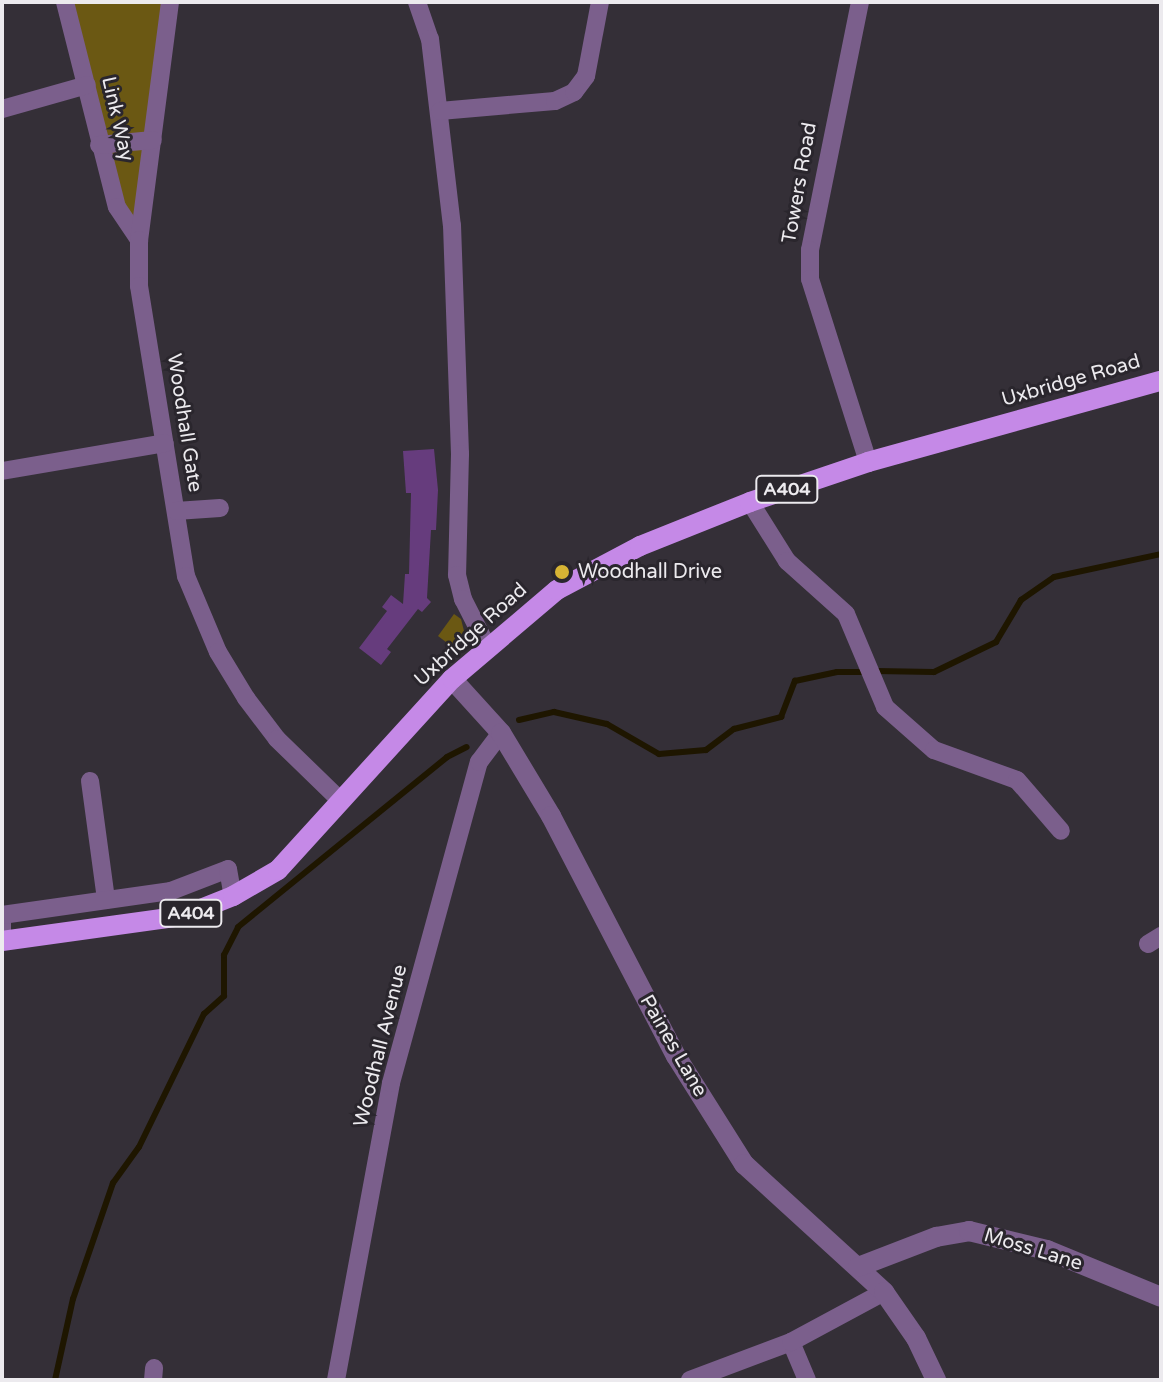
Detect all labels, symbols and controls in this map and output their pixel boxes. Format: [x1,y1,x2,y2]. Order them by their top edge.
street label: Link Way [96,74,138,164]
street label: Towers Road [778,121,822,245]
street label: Uxbridge Road [999,350,1143,412]
street label: Woodhall Gate [161,352,207,494]
road number: A404 [755,475,819,503]
place label: Woodhall Drive [578,560,722,584]
marker: Woodhall Drive [553,563,571,581]
street label: Uxbridge Road [410,578,532,692]
road number: A404 [159,899,223,927]
street label: Woodhall Avenue [349,962,413,1130]
street label: Paines Lane [634,991,712,1101]
street label: Moss Lane [981,1224,1085,1276]

